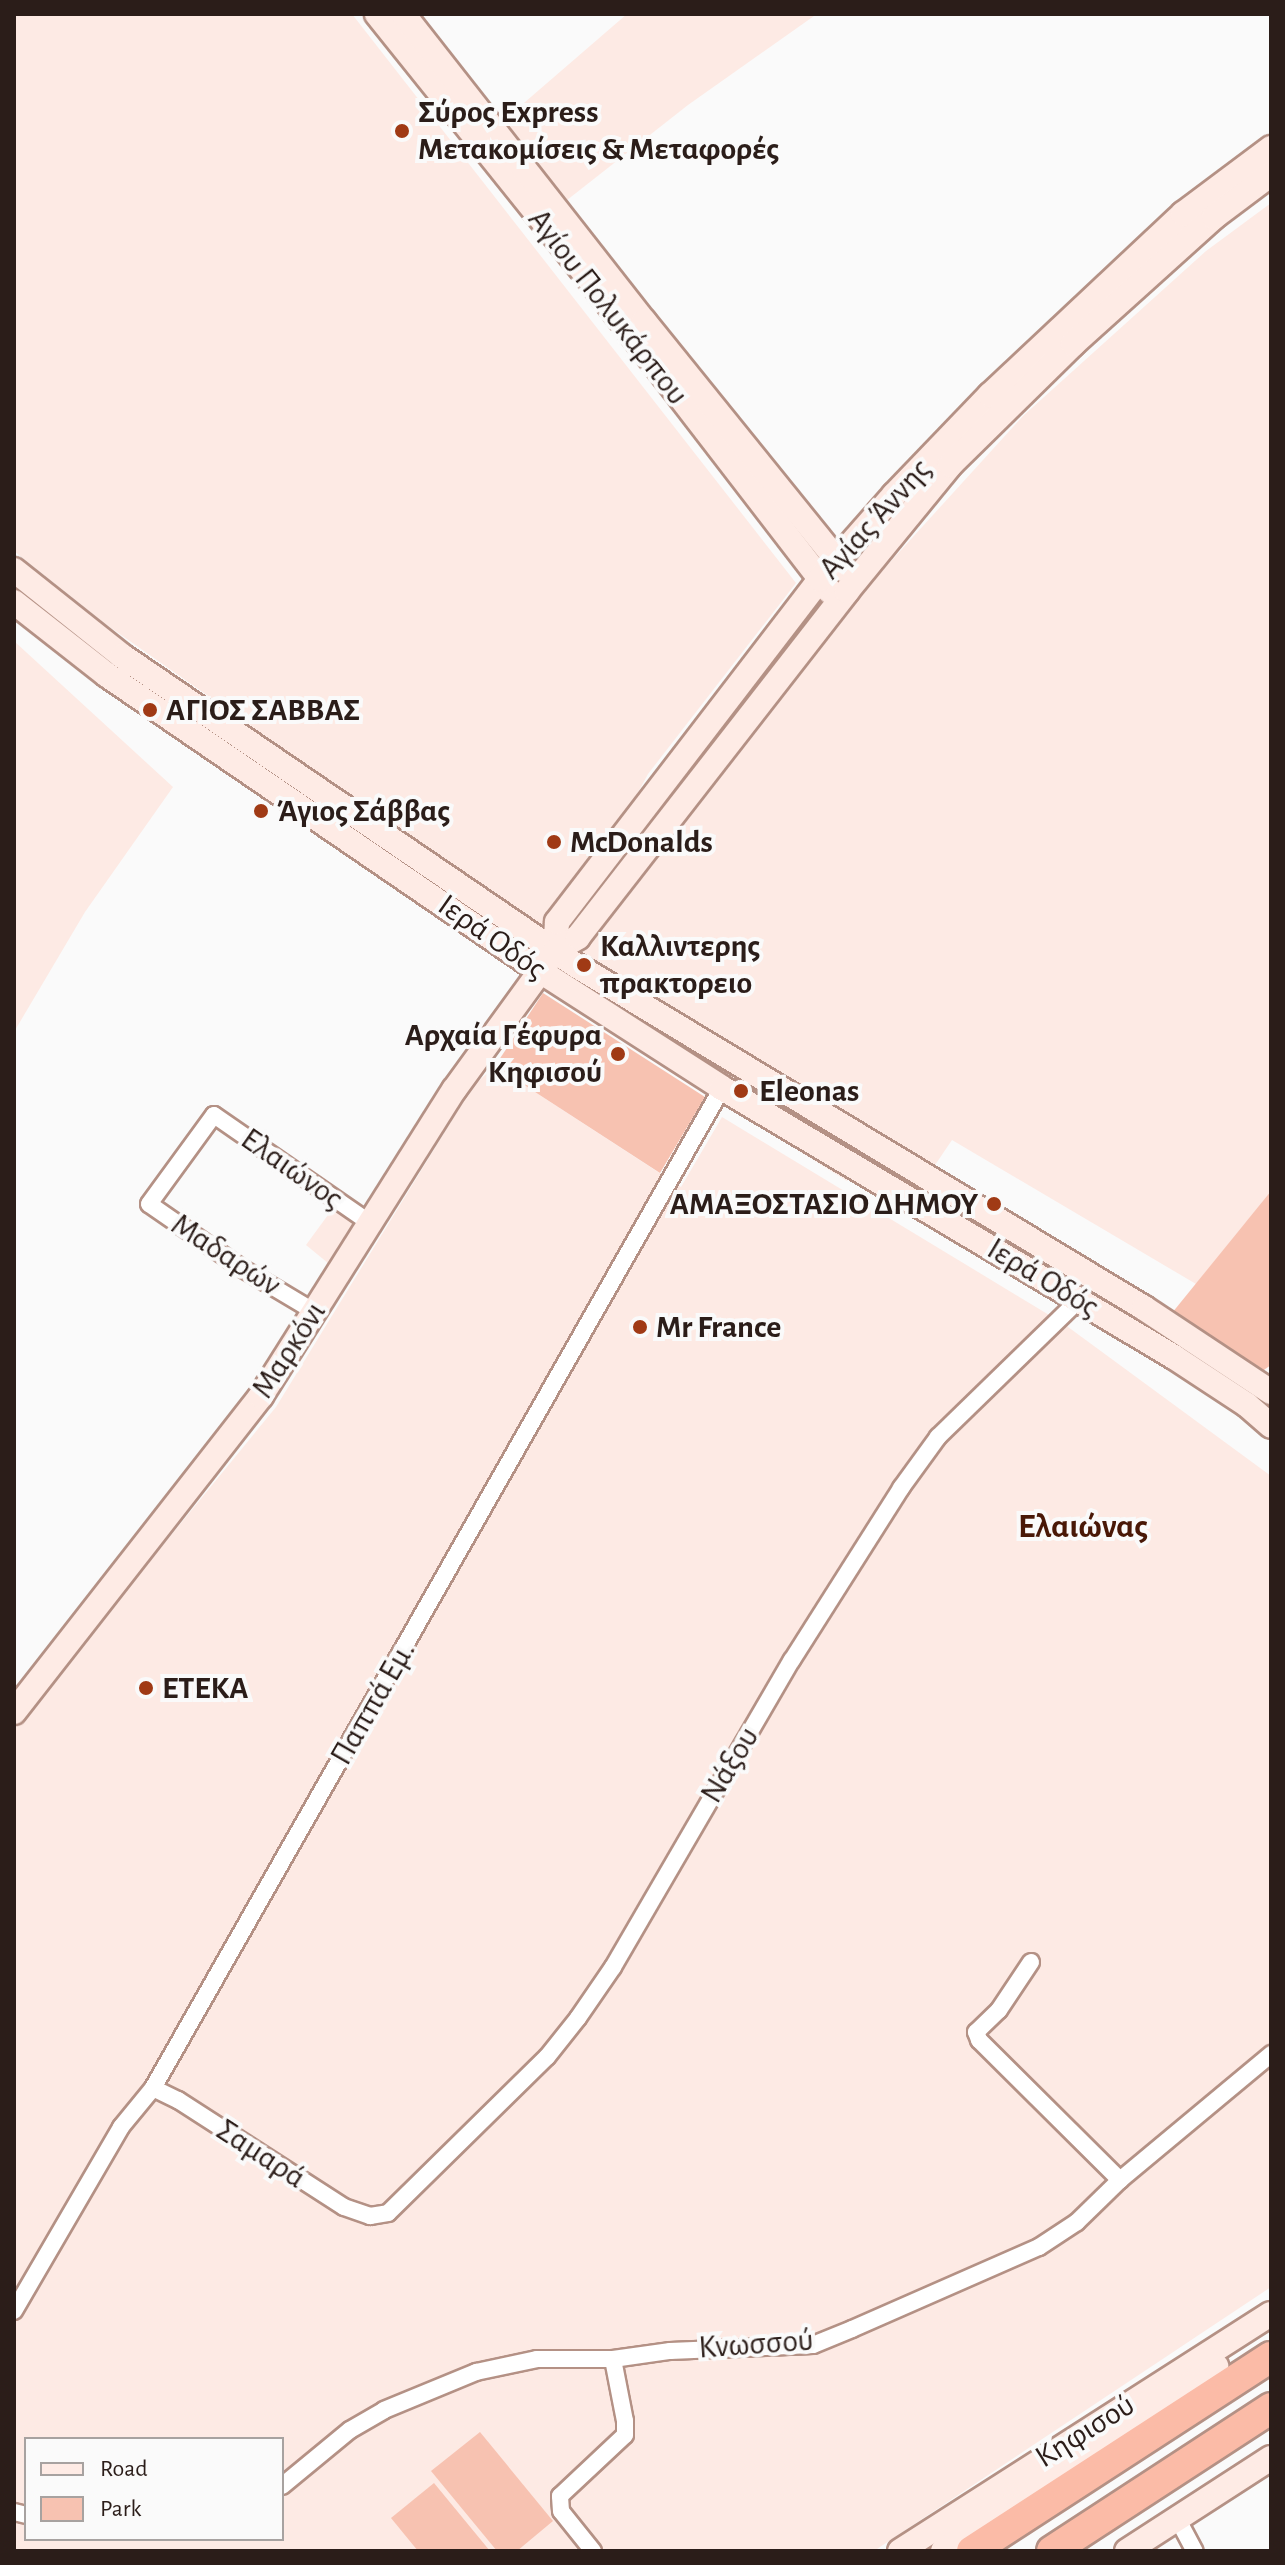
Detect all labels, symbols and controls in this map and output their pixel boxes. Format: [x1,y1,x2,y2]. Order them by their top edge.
place label: Σύρος Express Μετακομίσεις & Μεταφορές [418,94,779,169]
marker: Σύρος Express Μετακομίσεις & Μεταφορές [393,122,411,140]
street label: Αγίου Πολυκάρπου [520,201,696,413]
street label: Αγίας Άννης [811,451,939,587]
place label: ΑΓΙΟΣ ΣΑΒΒΑΣ [166,691,360,729]
marker: ΑΓΙΟΣ ΣΑΒΒΑΣ [141,701,159,719]
place label: Άγιος Σάββας [277,792,450,830]
marker: Άγιος Σάββας [252,802,270,820]
place label: McDonalds [570,823,713,861]
marker: McDonalds [545,833,563,851]
street label: Ιερά Οδός [430,886,554,988]
place label: Καλλιντερης πρακτορειο [600,928,760,1003]
marker: Καλλιντερης πρακτορειο [575,956,593,974]
place label: Αρχαία Γέφυρα Κηφισού [405,1017,602,1092]
marker: Αρχαία Γέφυρα Κηφισού [609,1045,627,1063]
place label: Eleonas [759,1072,859,1110]
marker: Eleonas [730,1080,752,1102]
street label: Ελαιώνος [233,1120,351,1218]
place label: ΑΜΑΞΟΣΤΑΣΙΟ ΔΗΜΟΥ [670,1185,978,1223]
marker: ΑΜΑΞΟΣΤΑΣΙΟ ΔΗΜΟΥ [985,1195,1003,1213]
street label: Μαδαρών [164,1205,288,1305]
street label: Ιερά Οδός [980,1230,1106,1326]
street label: Μαρκόνι [244,1295,334,1405]
place label: Mr France [656,1308,781,1346]
marker: Mr France [631,1318,649,1336]
district label: Ελαιώνας [1018,1508,1148,1548]
street label: Παππά Εμ. [322,1634,424,1772]
place label: ΕΤΕΚΑ [162,1669,248,1707]
marker: ΕΤΕΚΑ [137,1679,155,1697]
street label: Νάξου [692,1720,768,1810]
street label: Σαμαρά [209,2111,313,2197]
street label: Κνωσσού [697,2321,815,2367]
street label: Κηφισού [1028,2386,1142,2476]
legend [24,2437,284,2541]
text: Road [100,2457,148,2481]
text: Park [100,2497,141,2521]

